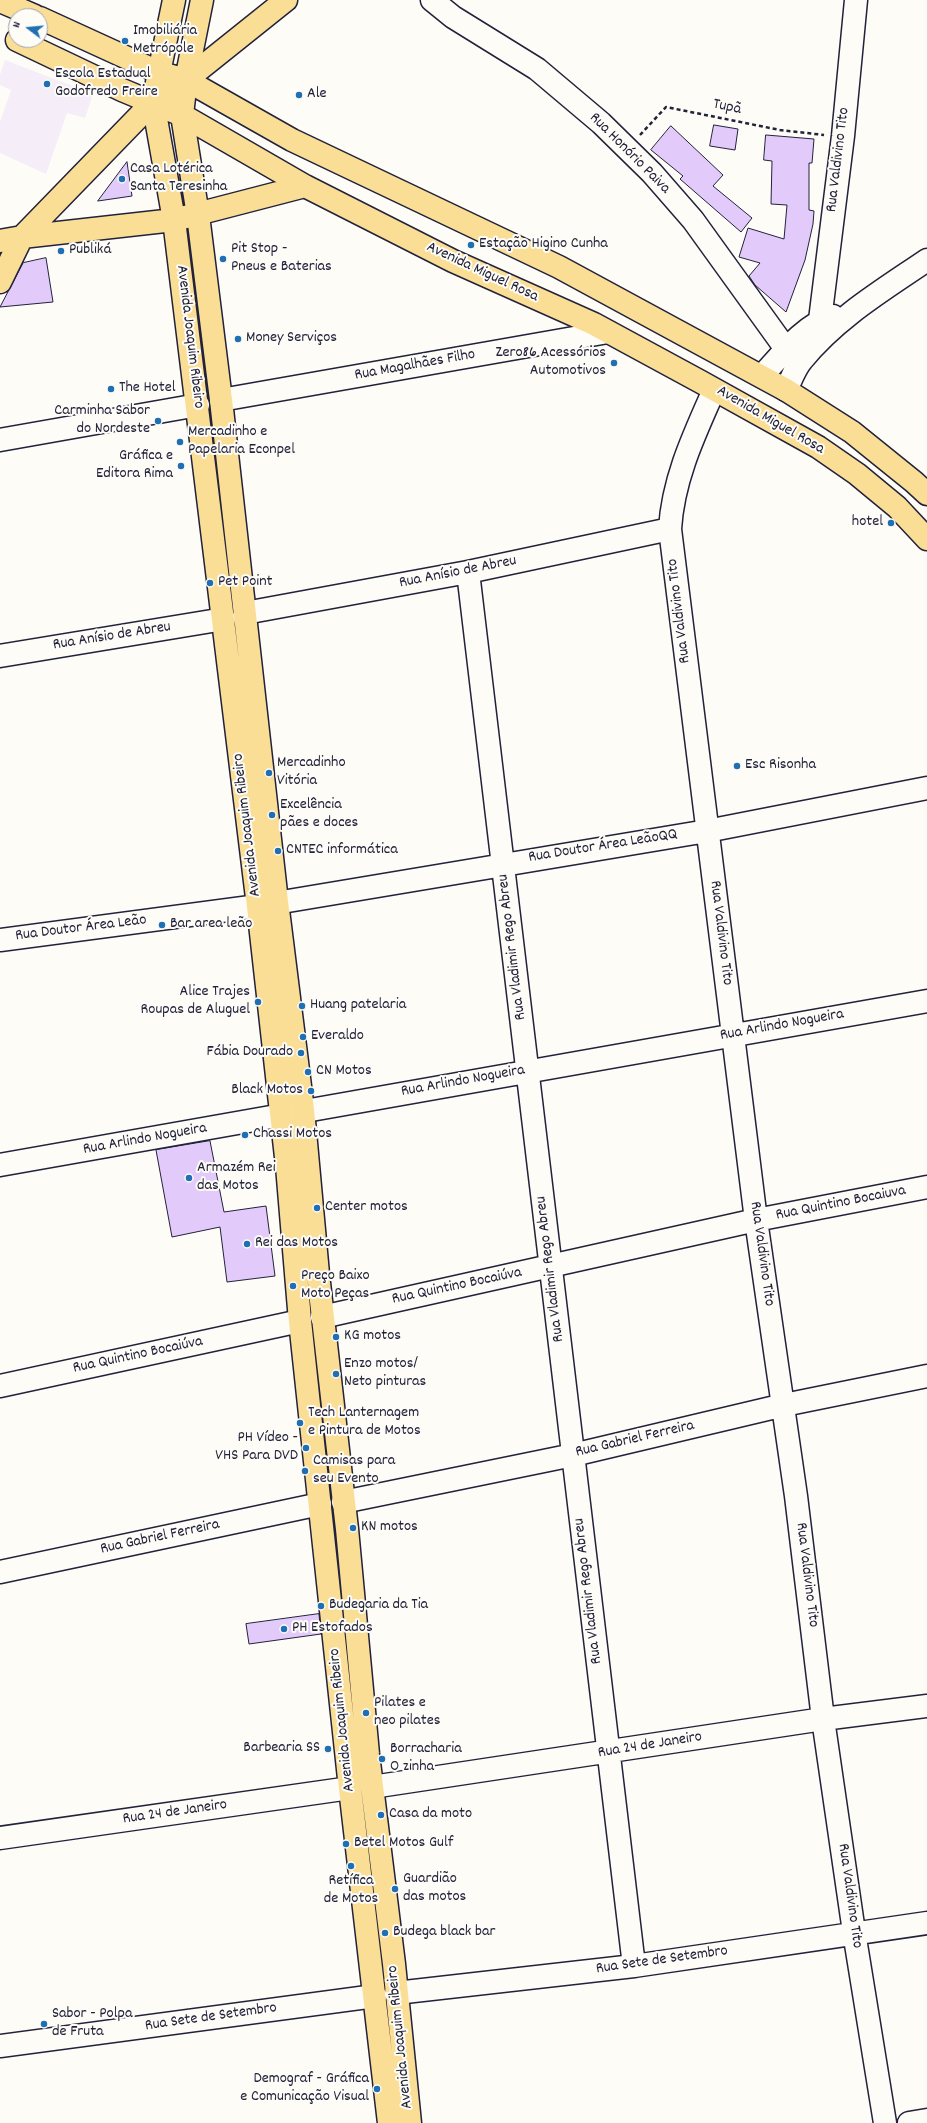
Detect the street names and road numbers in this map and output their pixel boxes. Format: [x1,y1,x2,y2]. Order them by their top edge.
street label: Tupã [711,96,743,120]
street label: Rua Valdivino Tito [823,107,855,213]
street label: Rua Honório Paiva [584,109,674,199]
street label: Avenida Miguel Rosa [423,239,541,307]
street label: Avenida Joaquim Ribeiro [171,264,207,410]
street label: Rua Magalhães Filho [353,346,477,386]
street label: Avenida Miguel Rosa [713,382,827,460]
street label: Rua Anísio de Abreu [398,552,518,594]
street label: Rua Valdivino Tito [664,558,696,664]
street label: Rua Anísio de Abreu [52,618,172,656]
street label: Avenida Joaquim Ribeiro [230,752,266,898]
street label: Rua Doutor Área LeãoQQ [527,826,679,868]
street label: Rua Vladimir Rego Abreu [495,873,531,1021]
street label: Rua Valdivino Tito [704,880,736,986]
street label: Rua Doutor Área Leão [14,911,148,947]
street label: Rua Arlindo Nogueira [719,1006,845,1046]
street label: Rua Arlindo Nogueira [400,1062,526,1102]
street label: Rua Arlindo Nogueira [82,1120,208,1160]
street label: Rua Quintino Bocaiuva [774,1182,908,1226]
street label: Rua Vladimir Rego Abreu [533,1195,569,1343]
street label: Rua Valdivino Tito [744,1200,778,1308]
street label: Rua Quintino Bocaiúva [390,1264,524,1310]
street label: Rua Quintino Bocaiúva [71,1333,205,1379]
street label: Rua Gabriel Ferreira [574,1417,696,1463]
street label: Rua Gabriel Ferreira [99,1516,221,1560]
street label: Rua Vladimir Rego Abreu [571,1517,607,1665]
street label: Rua Valdivino Tito [790,1522,822,1628]
street label: Avenida Joaquim Ribeiro [326,1647,360,1793]
street label: Rua 24 de Janeiro [597,1728,703,1764]
street label: Rua 24 de Janeiro [122,1796,228,1830]
street label: Rua Valdivino Tito [832,1842,866,1950]
street label: Rua Sete de Setembro [595,1942,729,1980]
street label: Avenida Joaquim Ribeiro [384,1964,418,2110]
street label: Rua Sete de Setembro [144,1999,278,2037]

